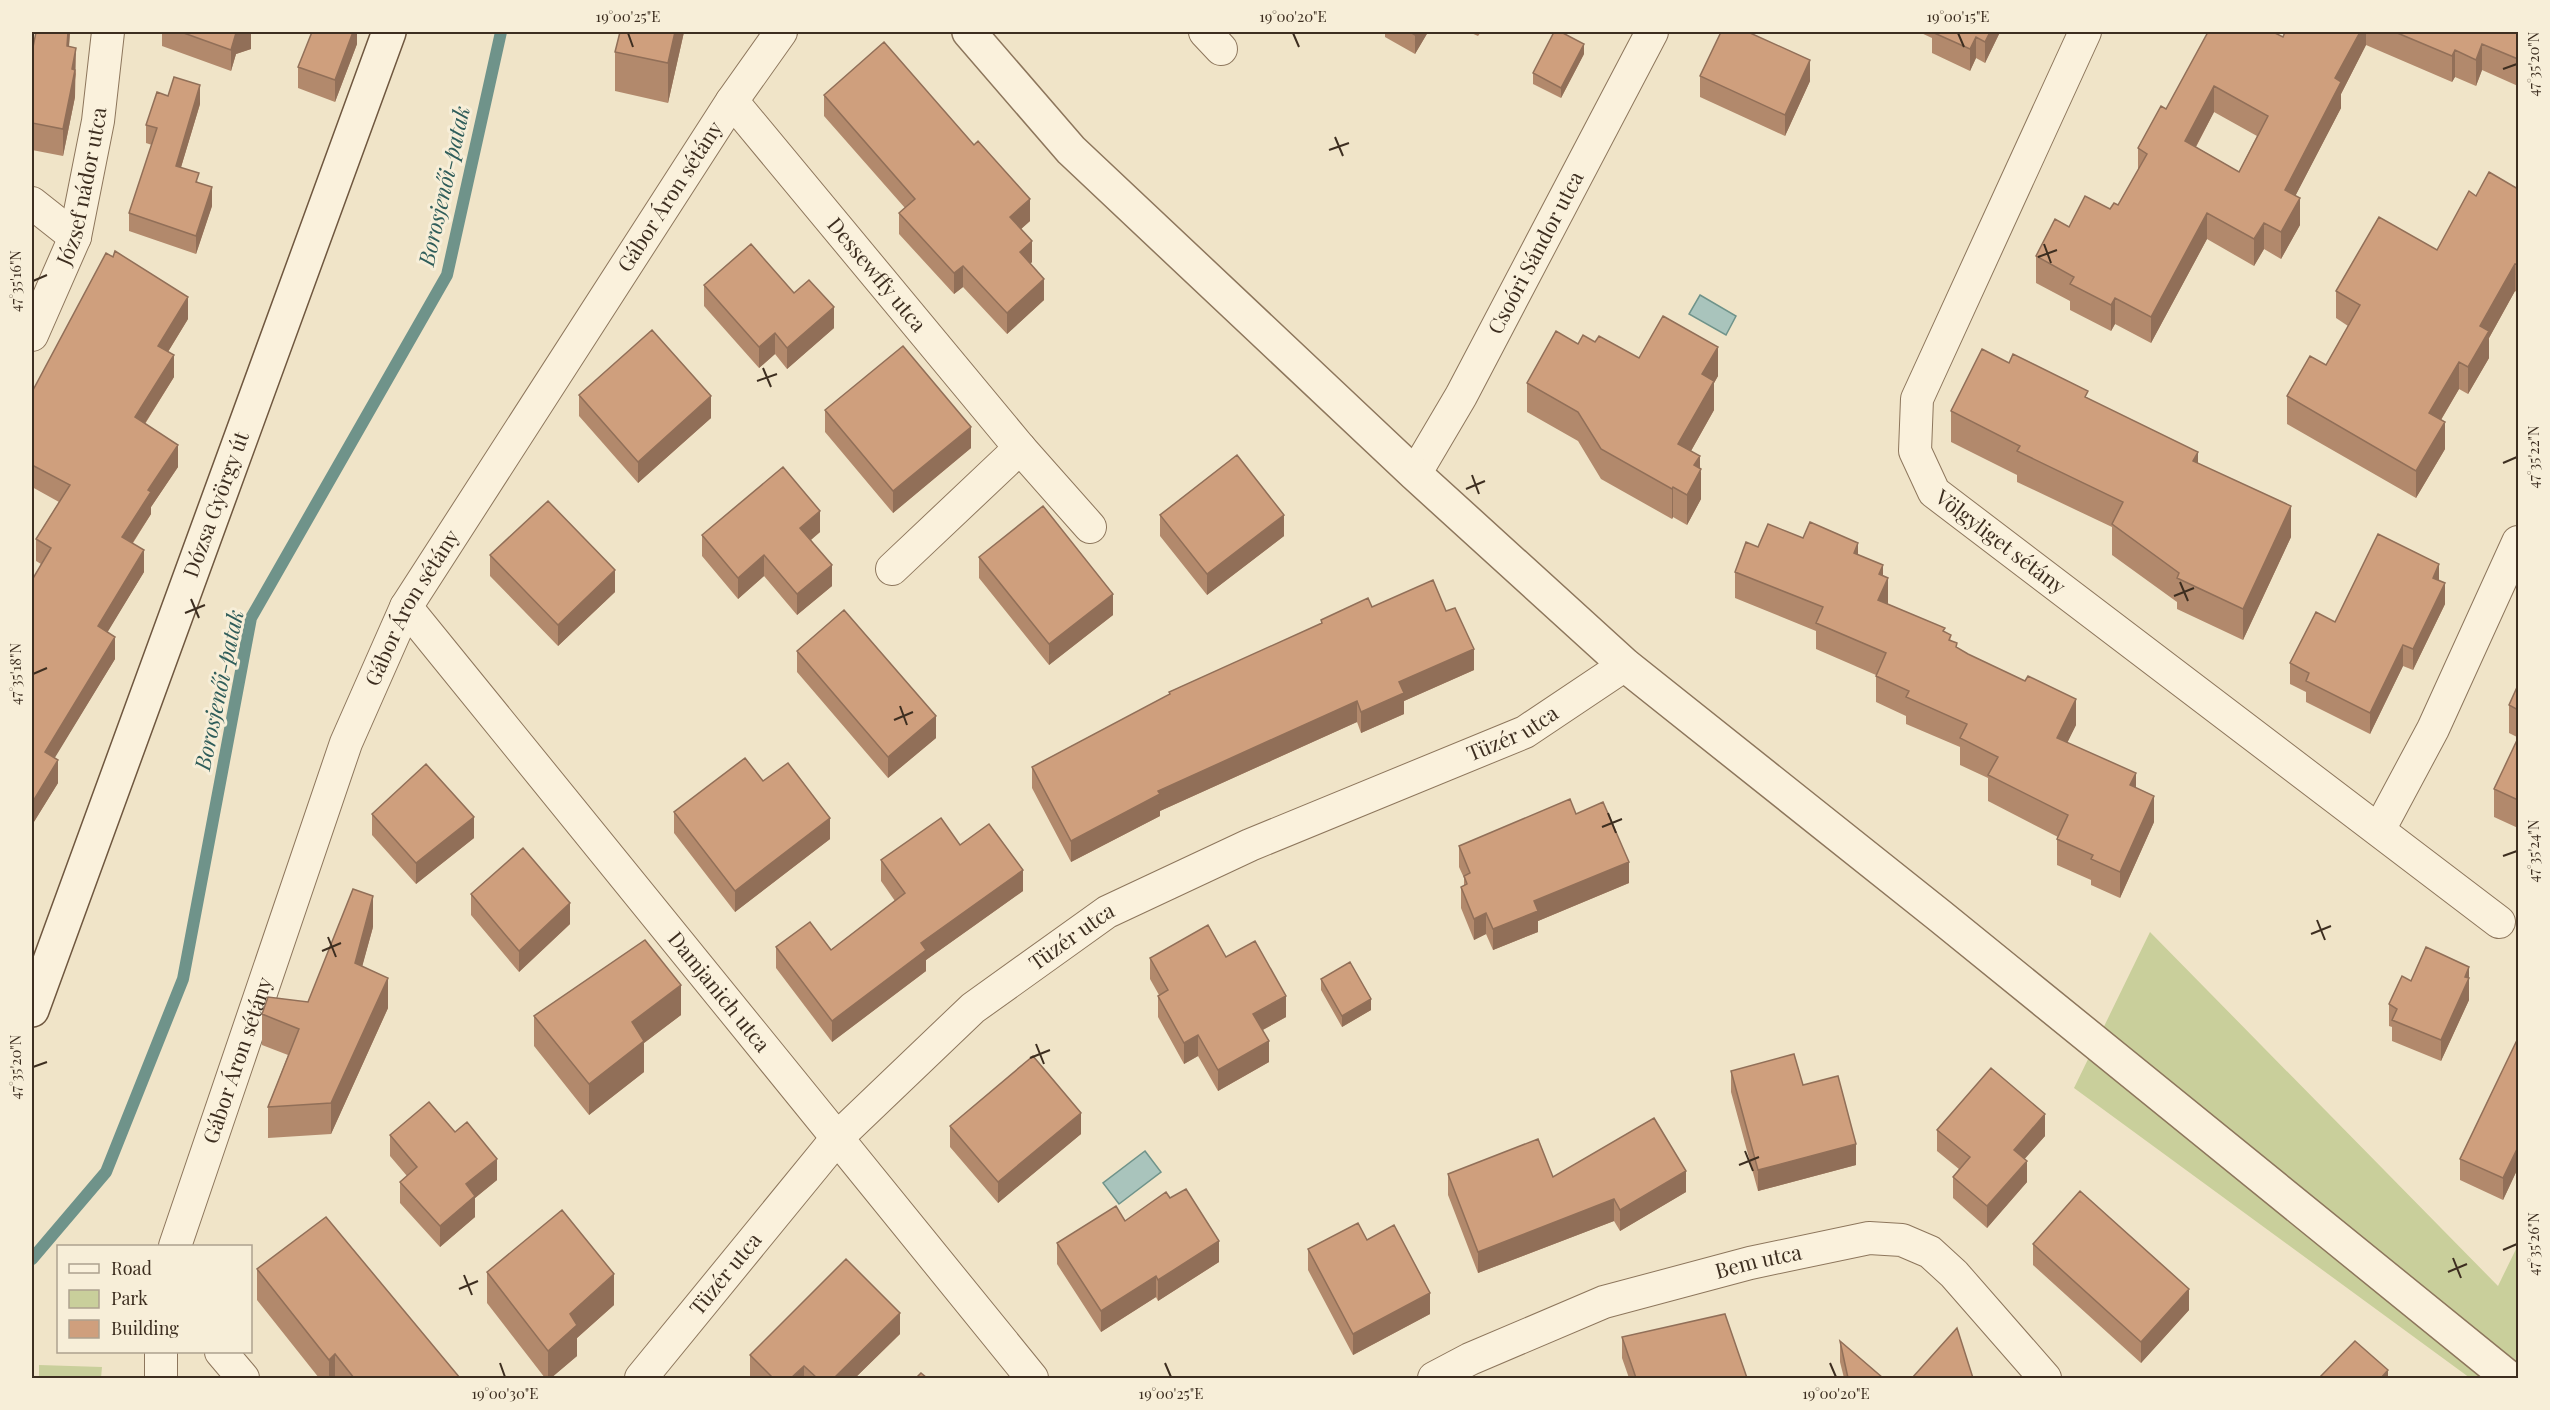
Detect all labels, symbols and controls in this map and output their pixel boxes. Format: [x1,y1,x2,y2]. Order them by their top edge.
text: 19°00'25"E [596,6,660,26]
text: 19°00'20"E [1259,6,1327,26]
text: 19°00'15"E [1926,6,1990,26]
text: 47°35'20"N [2523,31,2543,96]
water label: Borosjenői-patak [410,103,476,270]
street label: József nádor utca [48,105,111,270]
street label: Gábor Áron sétány [610,114,728,276]
street label: Csoóri Sándor utca [1480,165,1589,338]
street label: Dessewffy utca [822,211,934,337]
text: 47°35'16"N [5,250,25,312]
text: 47°35'22"N [2523,425,2543,489]
street label: Dózsa György út [175,427,254,581]
street label: Völgyliget sétány [1930,481,2073,600]
street label: Gábor Áron sétány [357,523,465,690]
water label: Borosjenői-patak [186,607,250,774]
text: 47°35'18"N [5,643,25,705]
street label: Tüzér utca [1462,698,1563,766]
text: 47°35'24"N [2523,819,2543,883]
street label: Tüzér utca [1023,894,1119,975]
street label: Damjanich utca [663,925,778,1057]
street label: Gábor Áron sétány [195,972,278,1147]
text: 47°35'20"N [5,1034,25,1099]
text: 47°35'26"N [2523,1212,2543,1276]
street label: Tüzér utca [682,1225,767,1320]
street label: Bem utca [1712,1236,1804,1284]
legend [57,1245,252,1353]
text: Road [111,1256,152,1280]
text: Park [111,1286,148,1310]
text: Building [111,1316,179,1340]
text: 19°00'30"E [472,1383,538,1403]
text: 19°00'25"E [1139,1383,1203,1403]
text: 19°00'20"E [1802,1383,1870,1403]

